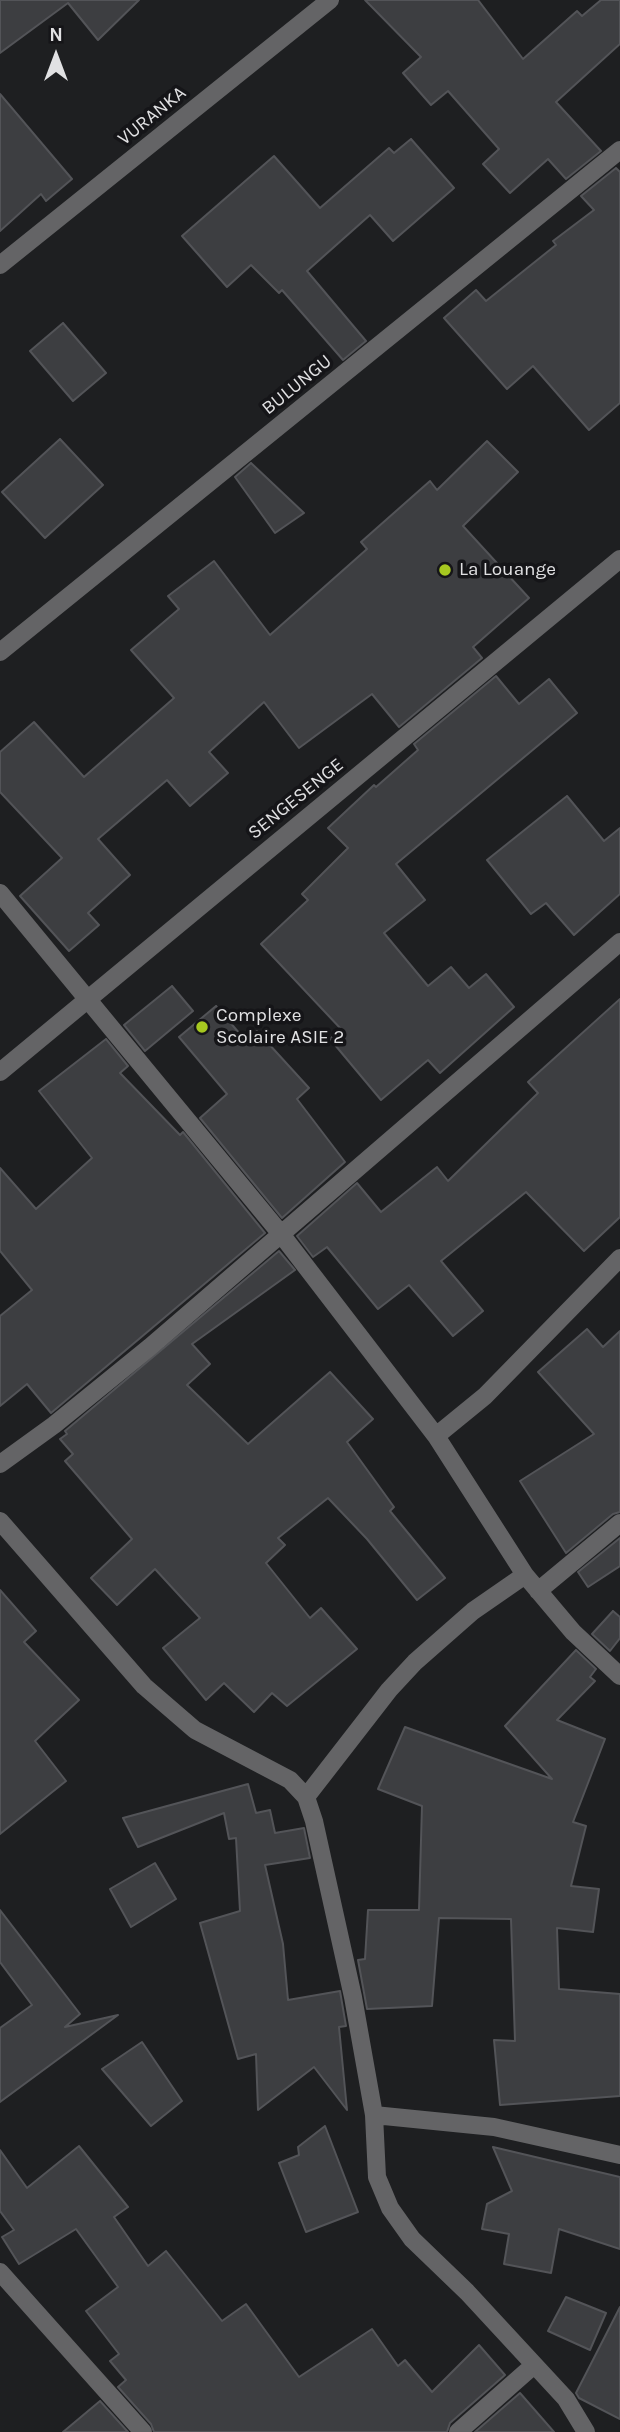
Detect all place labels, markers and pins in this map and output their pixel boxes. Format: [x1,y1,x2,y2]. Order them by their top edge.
place label: La Louange [459,559,556,581]
marker: La Louange [437,562,453,578]
place label: Complexe Scolaire ASIE 2 [216,1005,344,1049]
marker: Complexe Scolaire ASIE 2 [194,1019,210,1035]

